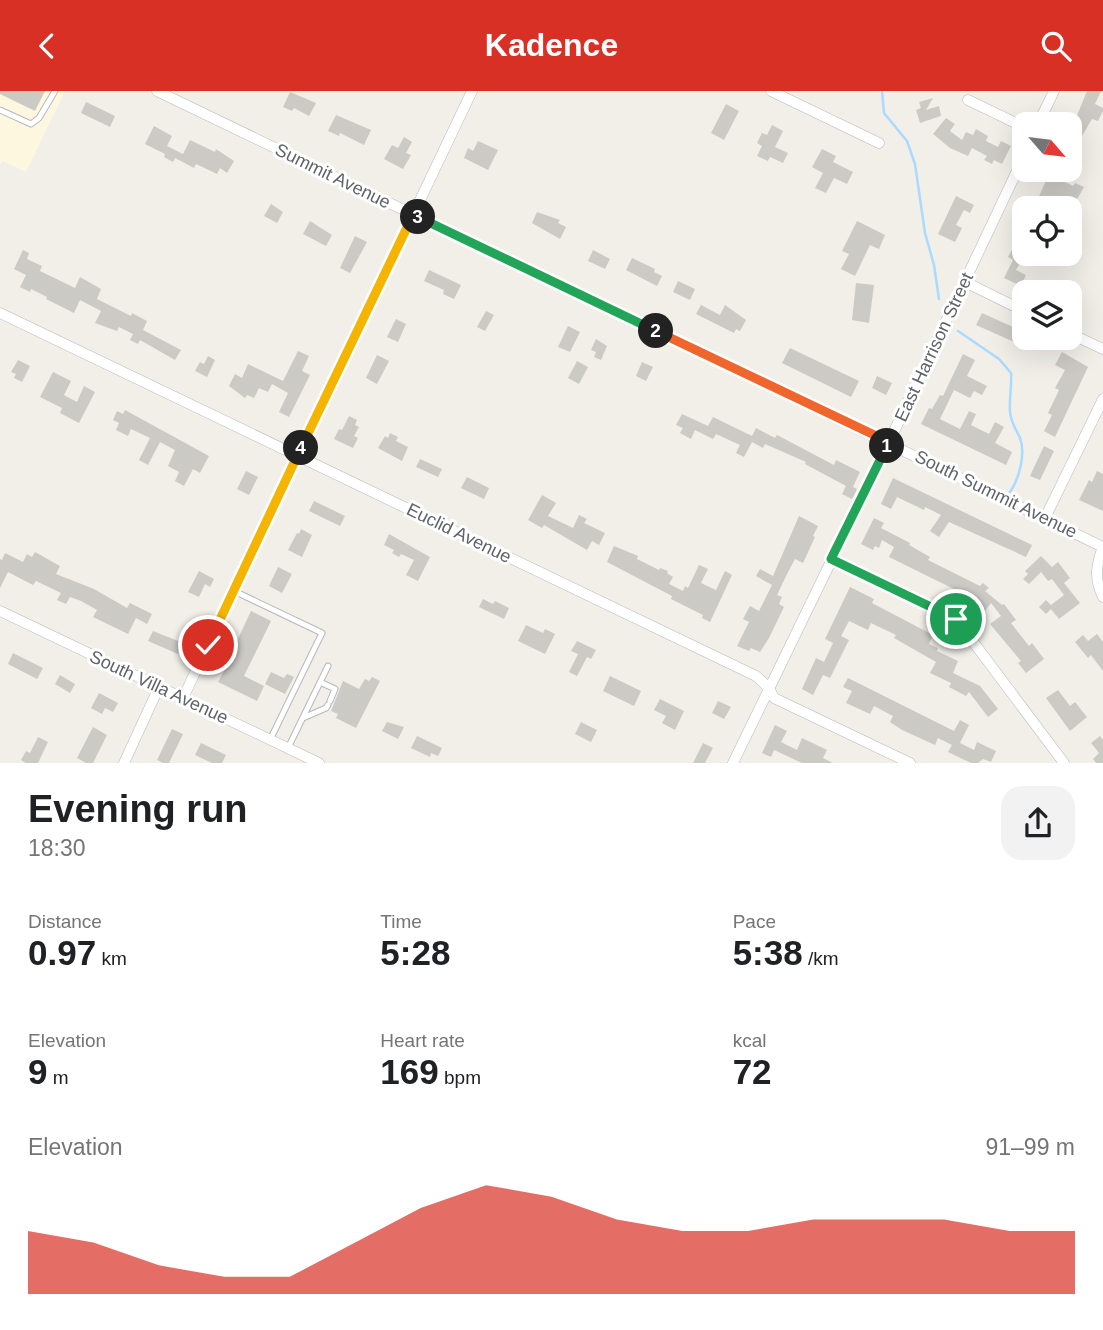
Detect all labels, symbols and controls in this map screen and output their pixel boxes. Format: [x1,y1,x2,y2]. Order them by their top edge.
icon: back [28,27,66,65]
text: Kadence [485,27,618,63]
icon: search [1037,27,1075,65]
north arrow [1012,112,1082,182]
map controls [1012,112,1082,350]
street label: Summit Avenue [272,139,394,213]
button: locate [1012,196,1082,266]
pin: 3 [400,199,436,235]
text: 3 [412,206,423,227]
street label: East Harrison Street [891,269,977,425]
button: layers [1012,280,1082,350]
pin: 2 [638,313,674,349]
text: 2 [650,320,661,341]
pin: 1 [870,429,904,463]
pin: 4 [284,431,318,465]
text: 1 [881,435,892,456]
text: 4 [295,437,306,458]
street label: South Summit Avenue [912,446,1080,542]
street label: Euclid Avenue [403,499,515,567]
pin [926,589,986,649]
icon: arrive [937,600,975,638]
pin [178,615,238,675]
icon: check [189,626,227,664]
street label: South Villa Avenue [87,646,231,728]
button: share [1001,786,1075,860]
text: Evening run [28,788,248,830]
text: 18:30 [28,835,86,861]
text: Distance [28,911,102,932]
text: Time [380,911,422,932]
text: Pace [733,911,776,932]
text: 0.97 [28,933,96,972]
text: 5:28 [380,933,450,972]
text: 5:38 [733,933,803,972]
text: km [96,948,127,969]
text: /km [803,948,839,969]
text: Elevation [28,1030,106,1051]
text: Heart rate [380,1030,465,1051]
text: kcal [733,1030,766,1051]
text: 9 [28,1052,47,1091]
text: 169 [380,1052,439,1091]
text: 72 [733,1052,772,1091]
text: m [47,1067,69,1088]
text: bpm [439,1067,481,1088]
text: Elevation [28,1134,123,1160]
text: 91–99 m [985,1134,1075,1160]

